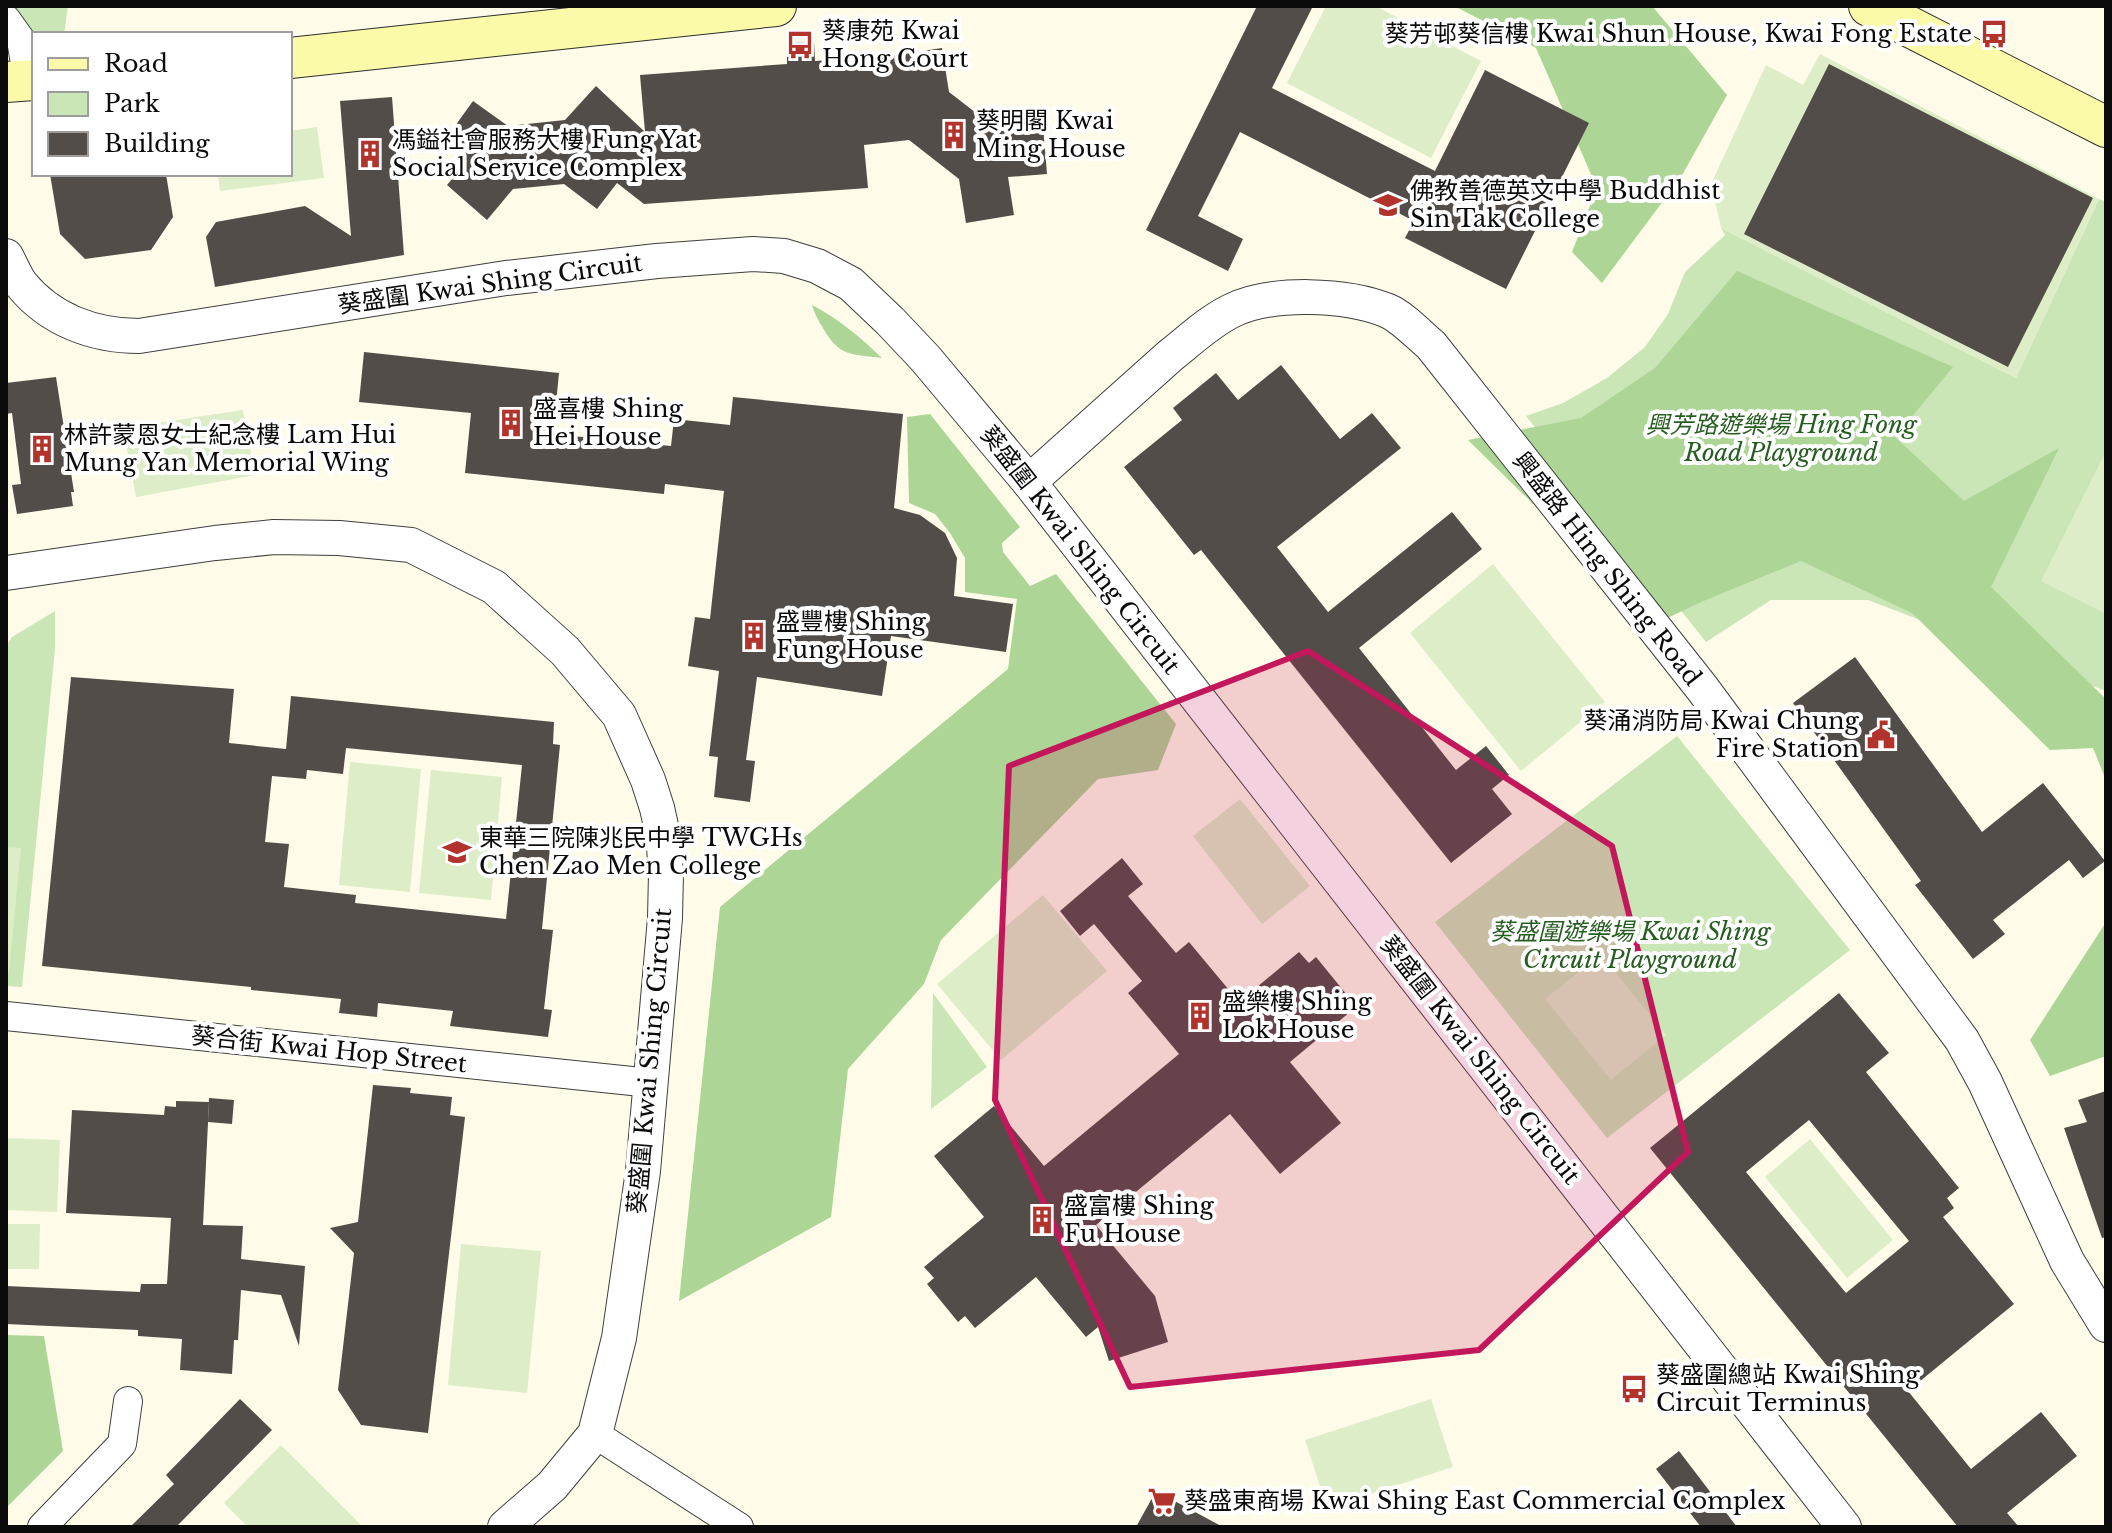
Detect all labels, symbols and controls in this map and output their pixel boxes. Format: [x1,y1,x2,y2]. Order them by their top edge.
place label: 葵康苑 Kwai Hong Court [822,16,968,73]
place label: 葵芳邨葵信樓 Kwai Shun House, Kwai Fong Estate [1385,19,1972,48]
bus stop icon: 葵芳邨葵信樓 Kwai Shun House, Kwai Fong Estate [1979,19,2009,49]
bus stop icon: 葵康苑 Kwai Hong Court [785,30,815,60]
legend [32,32,292,176]
text: Road [104,49,168,78]
text: Park [104,89,160,118]
place label: 葵明閣 Kwai Ming House [976,106,1126,163]
building icon: 葵明閣 Kwai Ming House [939,120,969,150]
place label: 馮鎰社會服務大樓 Fung Yat Social Service Complex [392,125,697,182]
text: Building [104,129,210,158]
building icon: 馮鎰社會服務大樓 Fung Yat Social Service Complex [355,139,385,169]
place label: 佛教善德英文中學 Buddhist Sin Tak College [1410,176,1720,233]
school or university icon: 佛教善德英文中學 Buddhist Sin Tak College [1373,190,1403,220]
street label: 葵盛圍 Kwai Shing Circuit [336,248,644,319]
place label: 盛喜樓 Shing Hei House [533,394,684,451]
building icon: 盛喜樓 Shing Hei House [496,408,526,438]
park label: 興芳路遊樂場 Hing Fong Road Playground [1646,410,1918,467]
place label: 林許蒙恩女士紀念樓 Lam Hui Mung Yan Memorial Wing [64,420,396,477]
street label: 葵盛圍 Kwai Shing Circuit [974,420,1186,680]
building icon: 林許蒙恩女士紀念樓 Lam Hui Mung Yan Memorial Wing [27,434,57,464]
street label: 興盛路 Hing Shing Road [1507,446,1708,691]
place label: 盛豐樓 Shing Fung House [776,607,927,664]
building icon: 盛豐樓 Shing Fung House [739,621,769,651]
place label: 葵涌消防局 Kwai Chung Fire Station [1584,706,1860,763]
public building icon: 葵涌消防局 Kwai Chung Fire Station [1866,720,1896,750]
place label: 東華三院陳兆民中學 TWGHs Chen Zao Men College [479,823,803,880]
school or university icon: 東華三院陳兆民中學 TWGHs Chen Zao Men College [442,837,472,867]
street label: 葵盛圍 Kwai Shing Circuit [622,907,677,1215]
park label: 葵盛圍遊樂場 Kwai Shing Circuit Playground [1490,917,1772,974]
street label: 葵盛圍 Kwai Shing Circuit [1374,930,1586,1190]
place label: 盛樂樓 Shing Lok House [1222,987,1373,1044]
building icon: 盛樂樓 Shing Lok House [1185,1001,1215,1031]
street label: 葵合街 Kwai Hop Street [190,1021,468,1078]
place label: 盛富樓 Shing Fu House [1064,1191,1215,1248]
building icon: 盛富樓 Shing Fu House [1027,1205,1057,1235]
place label: 葵盛圍總站 Kwai Shing Circuit Terminus [1656,1360,1920,1417]
bus stop icon: 葵盛圍總站 Kwai Shing Circuit Terminus [1619,1374,1649,1404]
supermarket icon: 葵盛東商場 Kwai Shing East Commercial Complex [1147,1486,1177,1516]
place label: 葵盛東商場 Kwai Shing East Commercial Complex [1184,1486,1786,1515]

